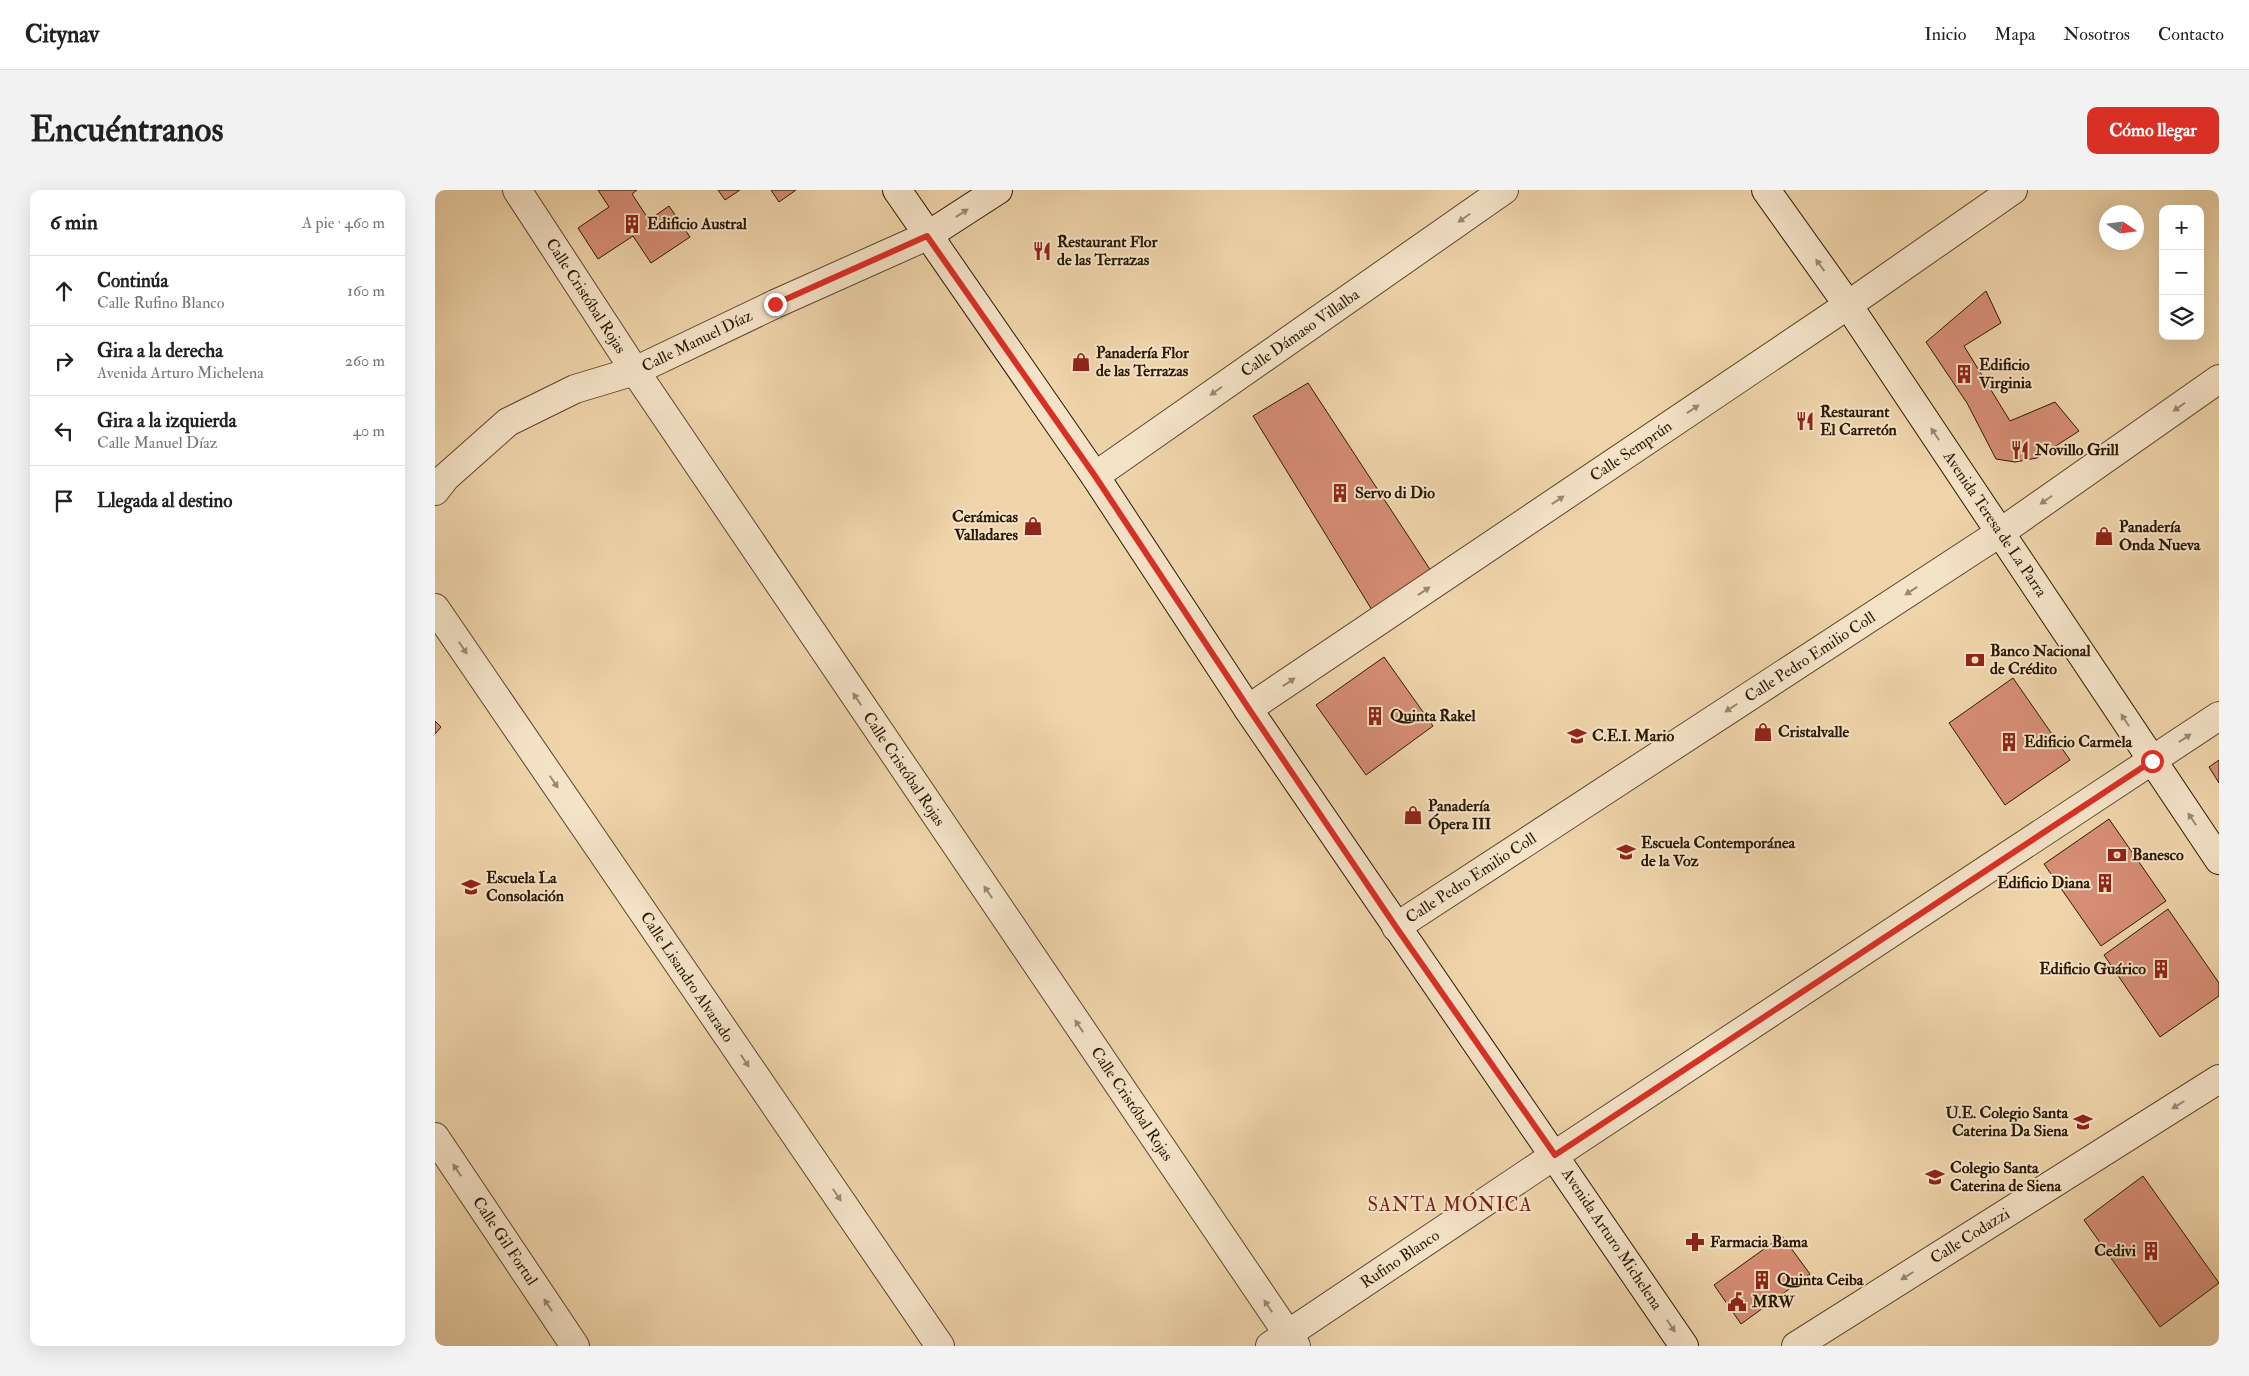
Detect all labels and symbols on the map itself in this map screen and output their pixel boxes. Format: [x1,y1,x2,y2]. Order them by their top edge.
north arrow [2099,205,2144,250]
one-way arrow [956,208,969,218]
building icon: Edificio Austral [621,213,643,235]
one-way arrow [1457,213,1471,223]
place label: Edificio Austral [647,214,748,234]
place label: Restaurant Flor de las Terrazas [1057,232,1159,270]
street label: Calle Cristóbal Rojas [541,235,631,357]
restaurant icon: Restaurant Flor de las Terrazas [1031,240,1053,262]
one-way arrow [1815,258,1825,272]
street label: Calle Dámaso Villalba [1237,284,1364,381]
route end [764,293,787,316]
street label: Calle Manuel Díaz [638,305,756,376]
place label: Panadería Flor de las Terrazas [1096,343,1190,381]
shop icon: Panadería Flor de las Terrazas [1070,351,1092,373]
place label: Edificio Virginia [1978,355,2032,394]
building icon: Edificio Virginia [1953,363,1975,385]
one-way arrow [1209,386,1223,396]
place label: Restaurant El Carretón [1820,402,1898,440]
one-way arrow [2172,402,2186,412]
one-way arrow [1686,404,1700,414]
restaurant icon: Restaurant El Carretón [1794,410,1816,432]
street label: Calle Semprún [1586,416,1676,487]
one-way arrow [1930,427,1940,441]
restaurant icon: Novillo Grill [2009,439,2031,461]
place label: Novillo Grill [2034,440,2120,460]
street label: Avenida Teresa de La Parra [1938,446,2051,601]
building icon: Servo di Dio [1329,482,1351,504]
place label: Servo di Dio [1355,483,1435,503]
one-way arrow [1552,495,1565,505]
one-way arrow [2040,495,2053,505]
place label: Cerámicas Valladares [952,507,1019,545]
shop icon: Cerámicas Valladares [1022,515,1044,537]
place label: Panadería Onda Nueva [2119,517,2201,555]
shop icon: Panadería Onda Nueva [2093,525,2115,547]
one-way arrow [1417,586,1430,596]
one-way arrow [1905,586,1918,596]
street label: Calle Pedro Emilio Coll [1741,607,1879,707]
place label: Banco Nacional de Crédito [1990,641,2091,679]
one-way arrow [458,642,467,655]
bank icon: Banco Nacional de Crédito [1964,649,1986,671]
one-way arrow [1282,677,1296,687]
one-way arrow [852,693,862,706]
one-way arrow [1725,704,1738,713]
building icon: Quinta Rakel [1364,705,1386,727]
place label: Quinta Rakel [1390,706,1476,726]
street label: Calle Cristóbal Rojas [858,708,950,830]
one-way arrow [2120,713,2130,727]
shop icon: Cristalvalle [1752,721,1774,743]
place label: Cristalvalle [1778,722,1850,742]
school or university icon: C.E.I. Mario [1566,725,1588,747]
place label: C.E.I. Mario [1592,726,1674,746]
building icon: Edificio Carmela [1998,731,2020,753]
place label: Edificio Carmela [2024,732,2132,752]
one-way arrow [2179,733,2192,743]
route start [2141,750,2164,773]
one-way arrow [549,776,559,789]
place label: Panadería Ópera III [1428,796,1492,835]
shop icon: Panadería Ópera III [1402,804,1424,826]
one-way arrow [2187,813,2196,826]
street label: Calle Pedro Emilio Coll [1402,828,1540,928]
place label: Escuela Contemporánea de la Voz [1641,833,1796,871]
school or university icon: Escuela Contemporánea de la Voz [1615,841,1637,863]
bank icon: Banesco [2106,844,2128,866]
place label: Banesco [2132,845,2184,865]
place label: Escuela La Consolación [486,868,565,906]
building icon: Edificio Diana [2094,872,2116,894]
place label: Edificio Diana [1997,873,2090,893]
school or university icon: Escuela La Consolación [460,876,482,898]
one-way arrow [983,885,993,899]
street label: Calle Lisandro Alvarado [636,908,738,1046]
building icon: Edificio Guárico [2150,958,2172,980]
place label: Edificio Guárico [2039,959,2146,979]
one-way arrow [1074,1020,1084,1033]
street label: Calle Cristóbal Rojas [1086,1043,1178,1165]
one-way arrow [740,1054,750,1068]
one-way arrow [2171,1100,2184,1110]
place label: U.E. Colegio Santa Caterina Da Siena [1946,1103,2068,1141]
school or university icon: U.E. Colegio Santa Caterina Da Siena [2072,1111,2094,1133]
place label: Colegio Santa Caterina de Siena [1950,1158,2061,1196]
street label: Avenida Arturo Michelena [1557,1163,1667,1314]
one-way arrow [453,1164,462,1177]
school or university icon: Colegio Santa Caterina de Siena [1924,1166,1946,1188]
one-way arrow [832,1188,842,1202]
district label: SANTA MÓNICA [1367,1191,1533,1217]
street label: Calle Gil Fortul [468,1193,542,1289]
street label: Calle Codazzi [1927,1204,2013,1268]
street label: Rufino Blanco [1357,1225,1444,1293]
pharmacy icon: Farmacia Bama [1684,1231,1706,1253]
place label: Farmacia Bama [1710,1232,1808,1252]
building icon: Cedivi [2140,1240,2162,1262]
place label: Cedivi [2094,1241,2137,1261]
building icon: Quinta Ceiba [1751,1269,1773,1291]
place label: Quinta Ceiba [1777,1270,1864,1290]
one-way arrow [1901,1271,1914,1281]
public building icon: MRW [1726,1291,1748,1313]
place label: MRW [1751,1292,1796,1312]
one-way arrow [543,1299,553,1312]
one-way arrow [1263,1299,1273,1312]
one-way arrow [1666,1319,1676,1333]

